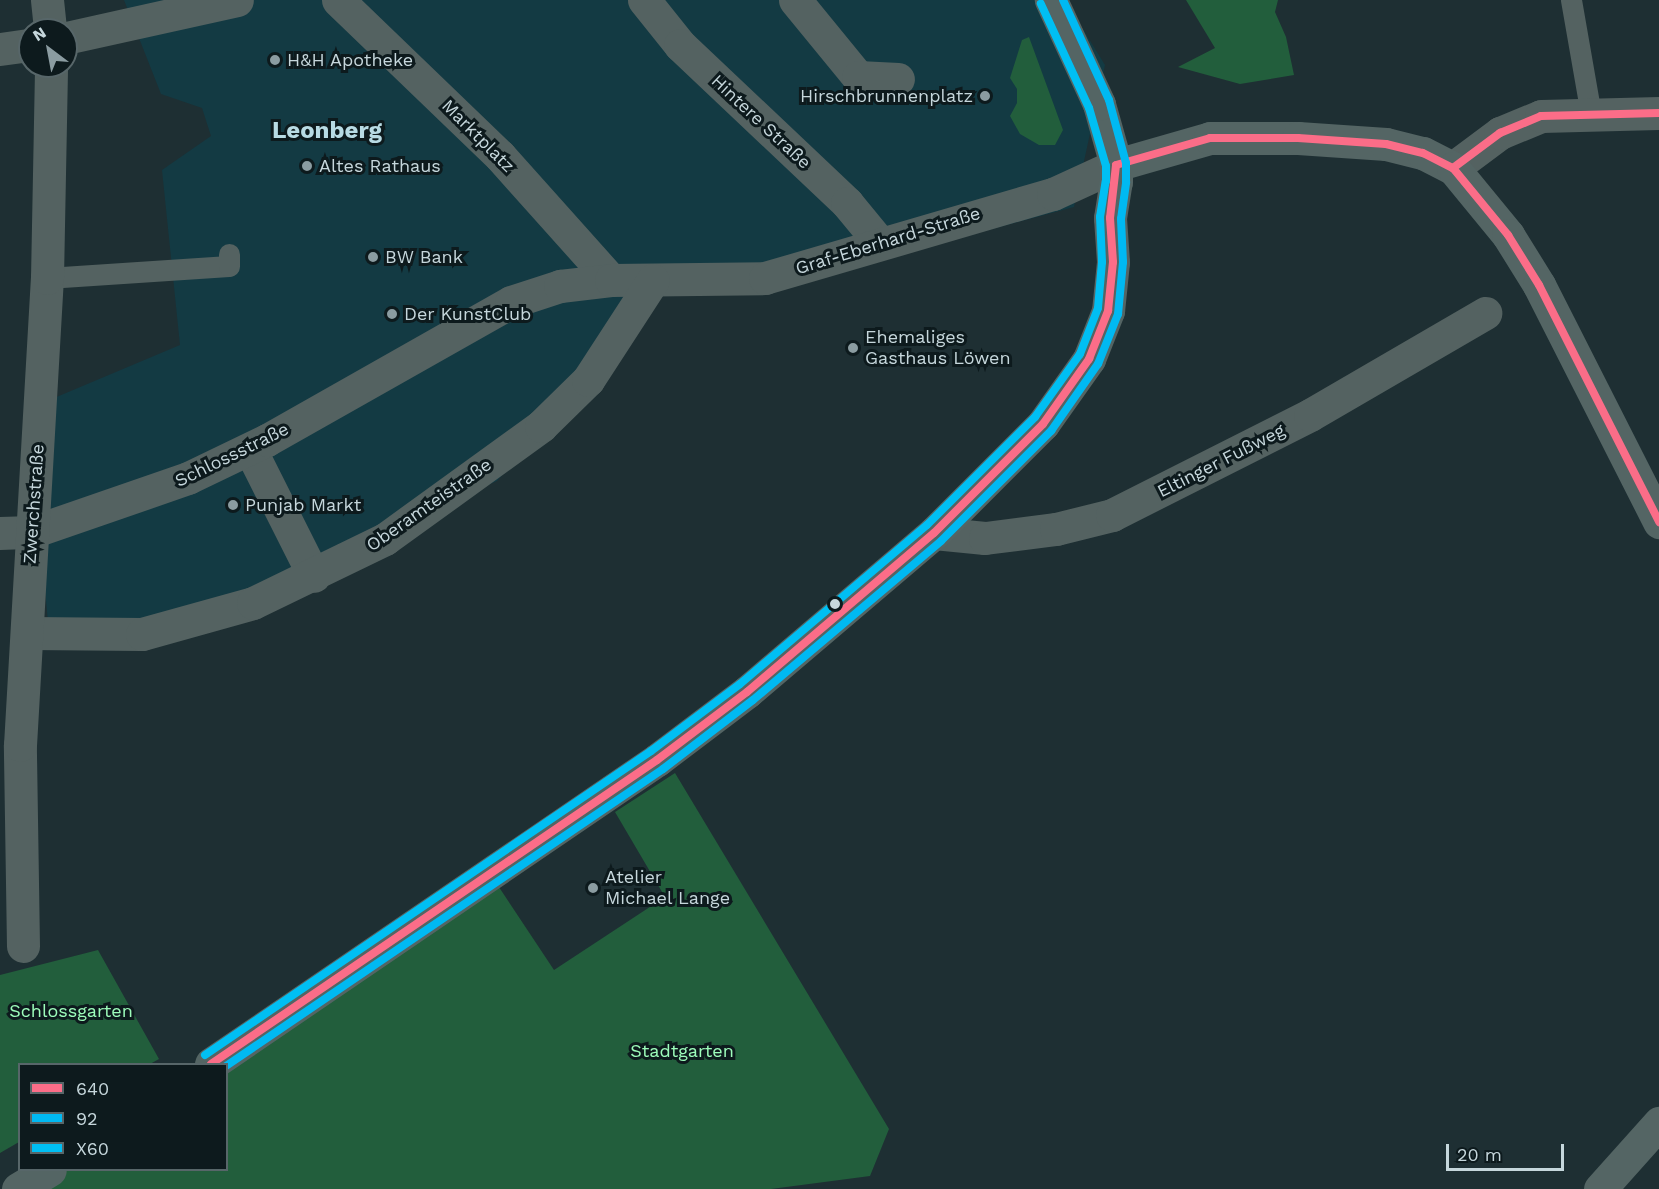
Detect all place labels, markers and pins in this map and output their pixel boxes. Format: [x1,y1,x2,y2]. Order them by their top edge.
place label: H&H Apotheke [287,49,414,71]
marker: H&H Apotheke [268,53,282,67]
place label: Hirschbrunnenplatz [800,85,973,107]
marker: Hirschbrunnenplatz [978,89,992,103]
place label: Altes Rathaus [319,155,441,177]
marker: Altes Rathaus [300,159,314,173]
place label: BW Bank [385,246,463,268]
marker: BW Bank [366,250,380,264]
place label: Der KunstClub [404,303,532,325]
marker: Der KunstClub [385,307,399,321]
place label: Ehemaliges Gasthaus Löwen [865,327,1011,370]
marker: Ehemaliges Gasthaus Löwen [846,341,860,355]
place label: Punjab Markt [245,494,361,516]
marker: Punjab Markt [226,498,240,512]
unlabelled marker [829,598,841,610]
place label: Atelier Michael Lange [605,867,731,910]
marker: Atelier Michael Lange [586,881,600,895]

